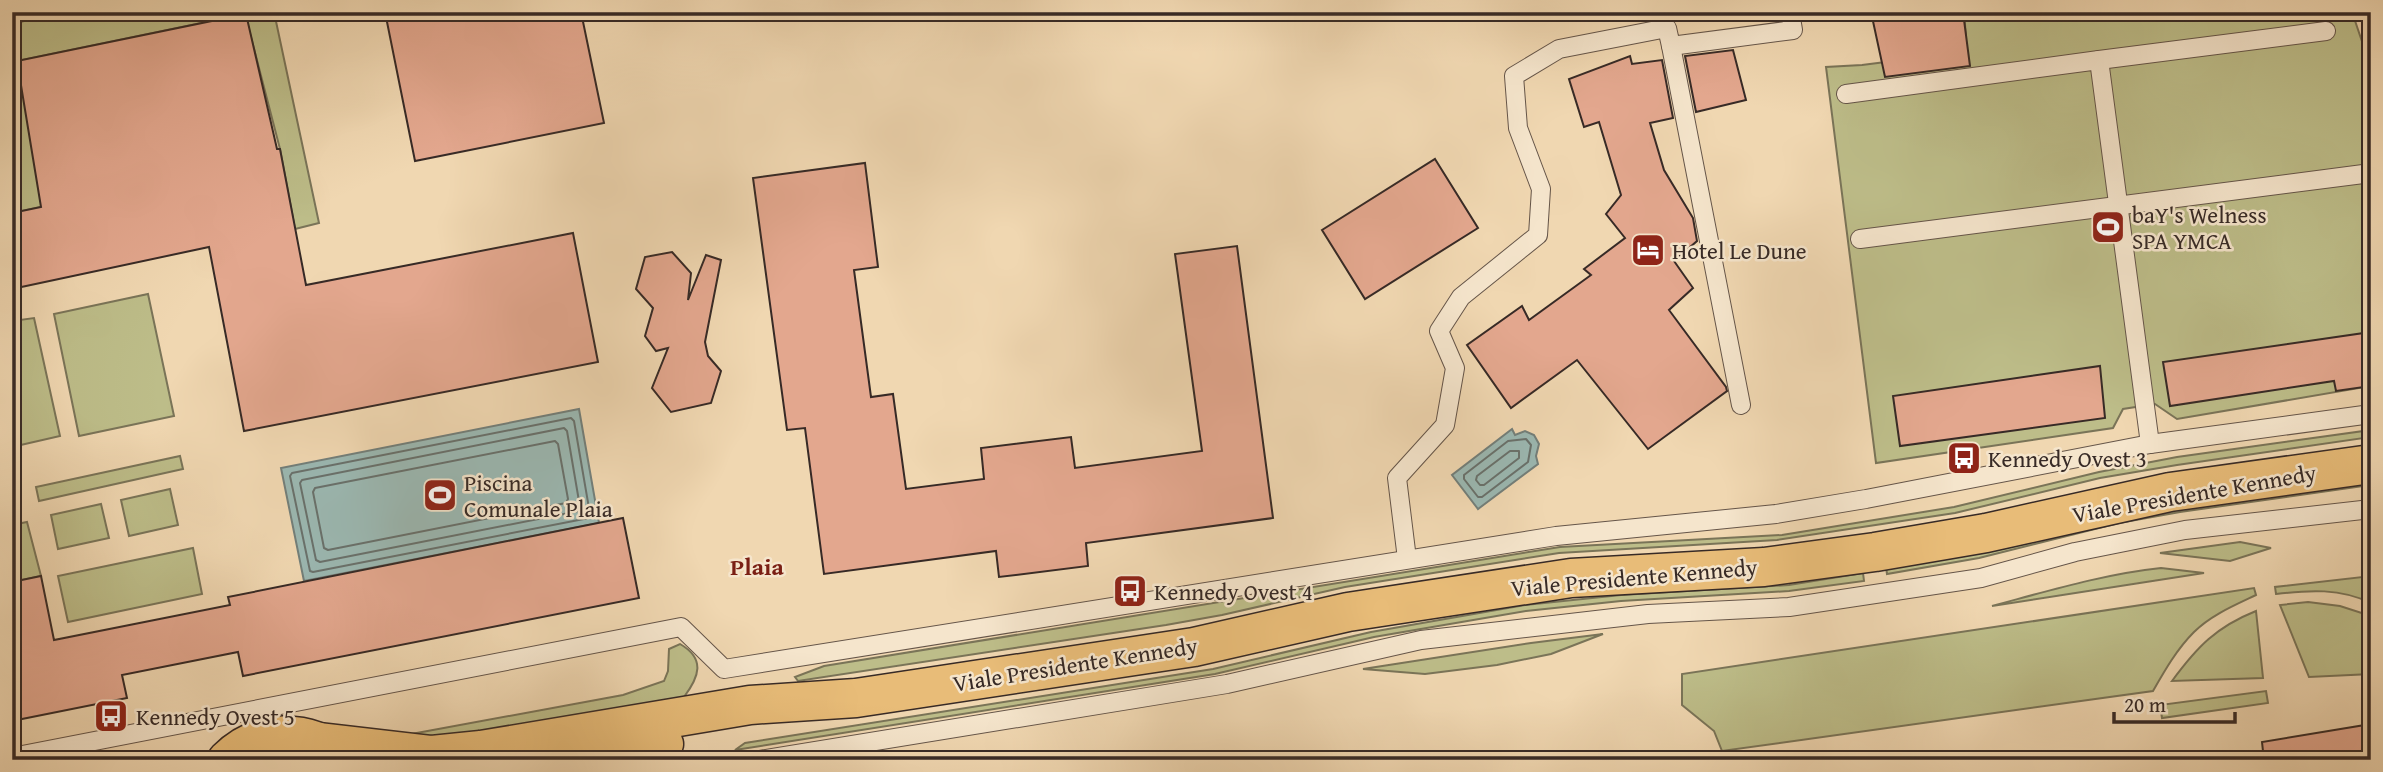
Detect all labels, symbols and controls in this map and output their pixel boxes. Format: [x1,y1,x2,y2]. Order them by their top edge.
place label: baY's Welness SPA YMCA [2132,198,2267,257]
sports icon: baY's Welness SPA YMCA [2089,208,2127,246]
hotel icon: Hotel Le Dune [1629,231,1667,269]
place label: Hotel Le Dune [1672,234,1807,267]
bus stop icon: Kennedy Ovest 3 [1945,439,1983,477]
place label: Kennedy Ovest 3 [1988,442,2147,475]
street label: Viale Presidente Kennedy [2069,455,2319,531]
place label: Piscina Comunale Plaia [464,466,613,525]
sports icon: Piscina Comunale Plaia [421,476,459,514]
district label: Plaia [730,549,784,584]
street label: Viale Presidente Kennedy [1509,550,1759,604]
bus stop icon: Kennedy Ovest 4 [1111,572,1149,610]
place label: Kennedy Ovest 4 [1154,575,1313,608]
street label: Viale Presidente Kennedy [950,628,1200,700]
scale bar [2114,681,2234,725]
text: 20 m [2124,689,2166,720]
bus stop icon: Kennedy Ovest 5 [92,697,130,735]
place label: Kennedy Ovest 5 [136,700,295,733]

